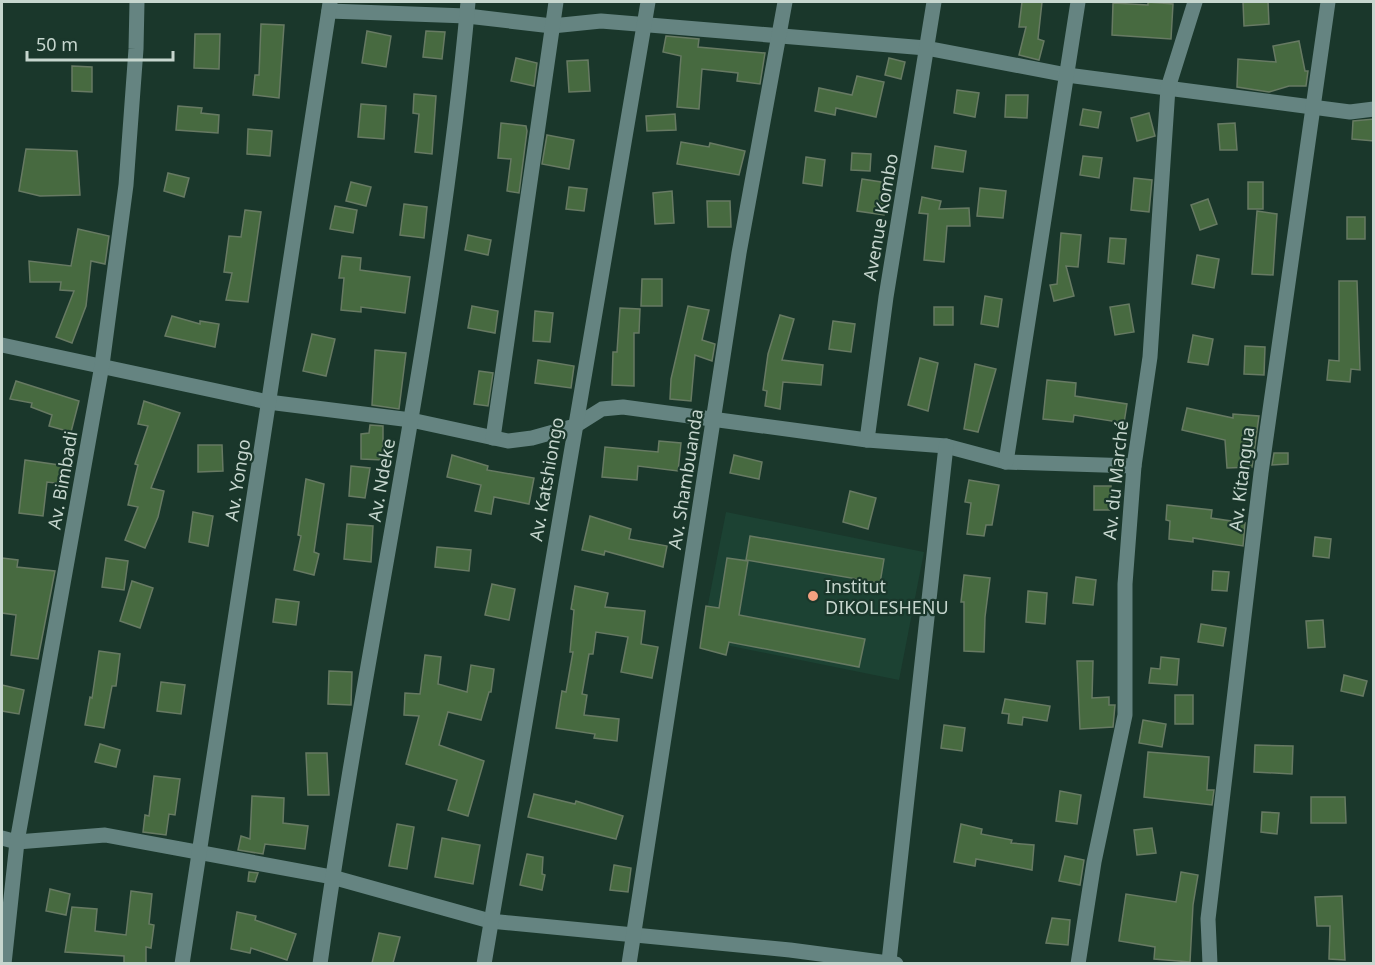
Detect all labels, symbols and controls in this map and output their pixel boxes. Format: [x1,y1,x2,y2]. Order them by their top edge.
scale bar [27,24,172,62]
text: 50 m [36,32,78,56]
street label: Avenue Kombo [857,152,903,282]
street label: Av. Shambuanda [662,407,708,551]
street label: Av. Katshiongo [523,415,569,543]
street label: Av. du Marché [1097,419,1133,541]
street label: Av. Kitangua [1223,425,1259,533]
street label: Av. Bimbadi [42,429,82,531]
street label: Av. Yongo [219,437,255,523]
street label: Av. Ndeke [362,437,400,523]
place label: Institut DIKOLESHENU [825,574,949,619]
marker: Institut DIKOLESHENU [806,589,820,603]

